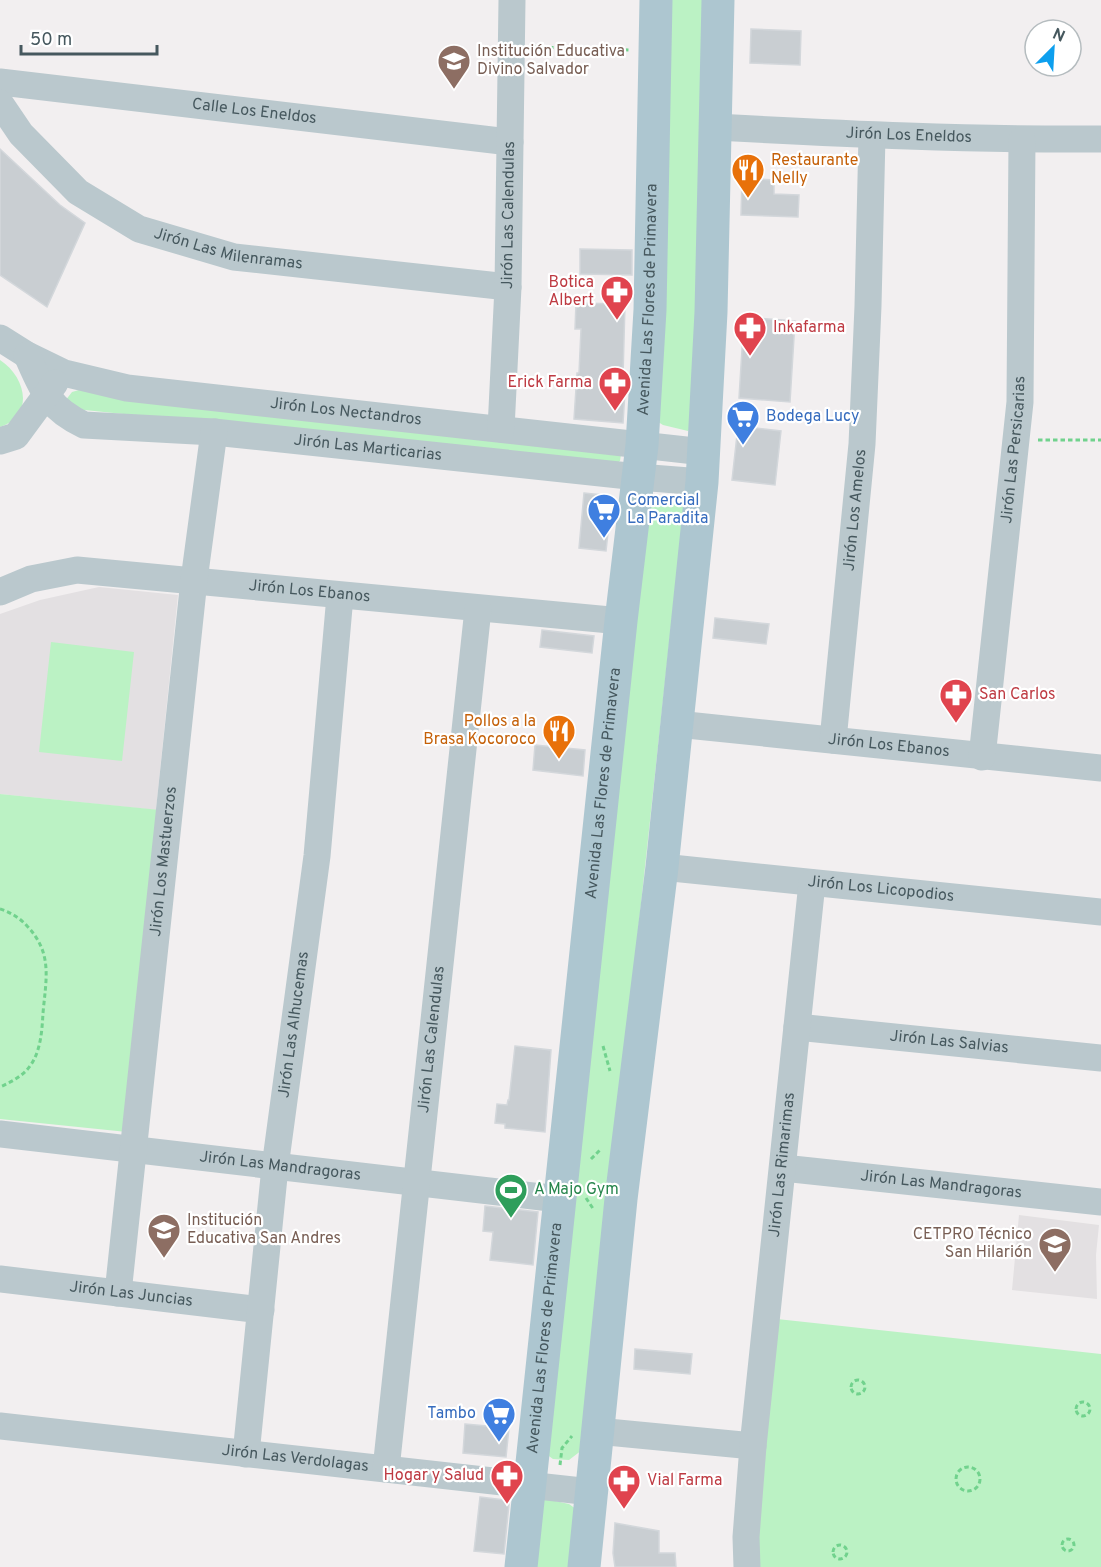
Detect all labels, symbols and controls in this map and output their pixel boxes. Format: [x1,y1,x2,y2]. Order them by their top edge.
scale bar [21,18,158,56]
north arrow [1023,18,1083,78]
text: N [1049,25,1068,48]
text: 50 m [30,29,72,52]
place label: Institución Educativa Divino Salvador [477,42,625,80]
school or university icon: Institución Educativa Divino Salvador [436,43,472,90]
street label: Calle Los Eneldos [191,95,318,129]
street label: Jirón Los Eneldos [845,124,972,148]
street label: Jirón Las Calendulas [498,141,520,289]
place label: Restaurante Nelly [771,151,858,189]
restaurant icon: Restaurante Nelly [730,152,766,199]
street label: Avenida Las Flores de Primavera [634,183,662,416]
street label: Jirón Las Milenramas [151,224,304,274]
place label: Botica Albert [548,273,594,311]
pharmacy icon: Botica Albert [599,274,635,321]
pharmacy icon: Inkafarma [732,310,768,357]
place label: Inkafarma [773,318,845,338]
pharmacy icon: Erick Farma [597,365,633,412]
place label: Erick Farma [508,373,592,393]
street label: Jirón Las Persicarias [997,376,1030,525]
street label: Jirón Los Nectandros [269,394,423,431]
supermarket icon: Bodega Lucy [725,399,761,446]
place label: Bodega Lucy [766,407,859,427]
street label: Jirón Las Marticarias [293,431,443,466]
street label: Jirón Los Amelos [840,448,871,572]
place label: Comercial La Paradita [627,491,708,529]
supermarket icon: Comercial La Paradita [586,492,622,539]
street label: Jirón Los Ebanos [248,576,371,607]
street label: Avenida Las Flores de Primavera [582,667,626,900]
pharmacy icon: San Carlos [938,677,974,724]
place label: San Carlos [979,685,1056,705]
place label: Pollos a la Brasa Kocoroco [423,712,536,750]
restaurant icon: Pollos a la Brasa Kocoroco [541,713,577,760]
street label: Jirón Los Ebanos [827,730,951,762]
street label: Jirón Los Mastuerzos [146,785,182,938]
street label: Jirón Los Licopodios [807,872,955,907]
street label: Jirón Las Alhucemas [274,950,314,1099]
street label: Jirón Las Calendulas [414,965,450,1114]
street label: Jirón Las Salvias [889,1027,1010,1059]
street label: Jirón Las Rimarimas [765,1091,800,1238]
street label: Jirón Las Mandragoras [198,1147,362,1186]
street label: Jirón Las Mandragoras [859,1166,1023,1203]
sports icon: A Majo Gym [493,1172,529,1219]
place label: A Majo Gym [534,1180,619,1200]
place label: Institución Educativa San Andres [187,1211,341,1249]
school or university icon: Institución Educativa San Andres [146,1212,182,1259]
street label: Avenida Las Flores de Primavera [523,1222,567,1455]
place label: CETPRO Técnico San Hilarión [913,1225,1032,1263]
school or university icon: CETPRO Técnico San Hilarión [1037,1226,1073,1273]
street label: Jirón Las Juncias [68,1277,194,1312]
supermarket icon: Tambo [481,1396,517,1443]
place label: Tambo [427,1404,476,1424]
street label: Jirón Las Verdolagas [221,1441,370,1477]
pharmacy icon: Hogar y Salud [489,1458,525,1505]
pharmacy icon: Vial Farma [606,1463,642,1510]
place label: Hogar y Salud [384,1466,484,1486]
place label: Vial Farma [647,1471,722,1491]

